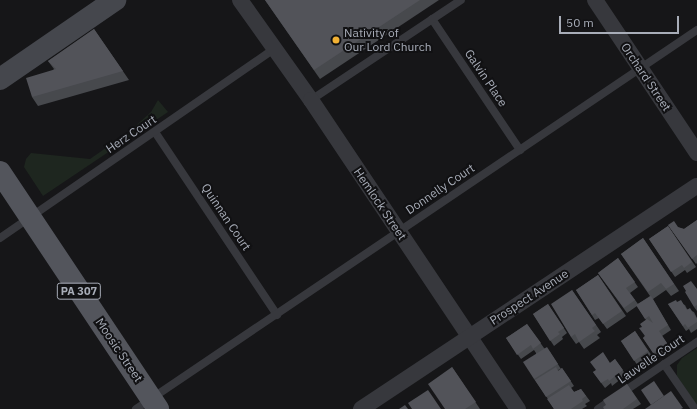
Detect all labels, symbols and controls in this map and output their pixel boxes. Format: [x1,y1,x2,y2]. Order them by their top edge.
scale bar [561,8,681,34]
text: 50 m [566,15,594,30]
place label: Nativity of Our Lord Church [344,26,432,54]
marker: Nativity of Our Lord Church [331,35,341,45]
street label: Orchard Street [618,40,674,114]
street label: Galvin Place [462,47,510,109]
street label: Herz Court [103,112,159,156]
street label: Donnelly Court [403,161,477,217]
street label: Hemlock Street [351,165,409,243]
street label: Quinnan Court [198,181,254,253]
street label: Prospect Avenue [487,266,571,328]
road number: PA 307 [56,282,102,300]
street label: Moosic Street [92,315,146,385]
street label: Lauvelle Court [615,331,687,387]

